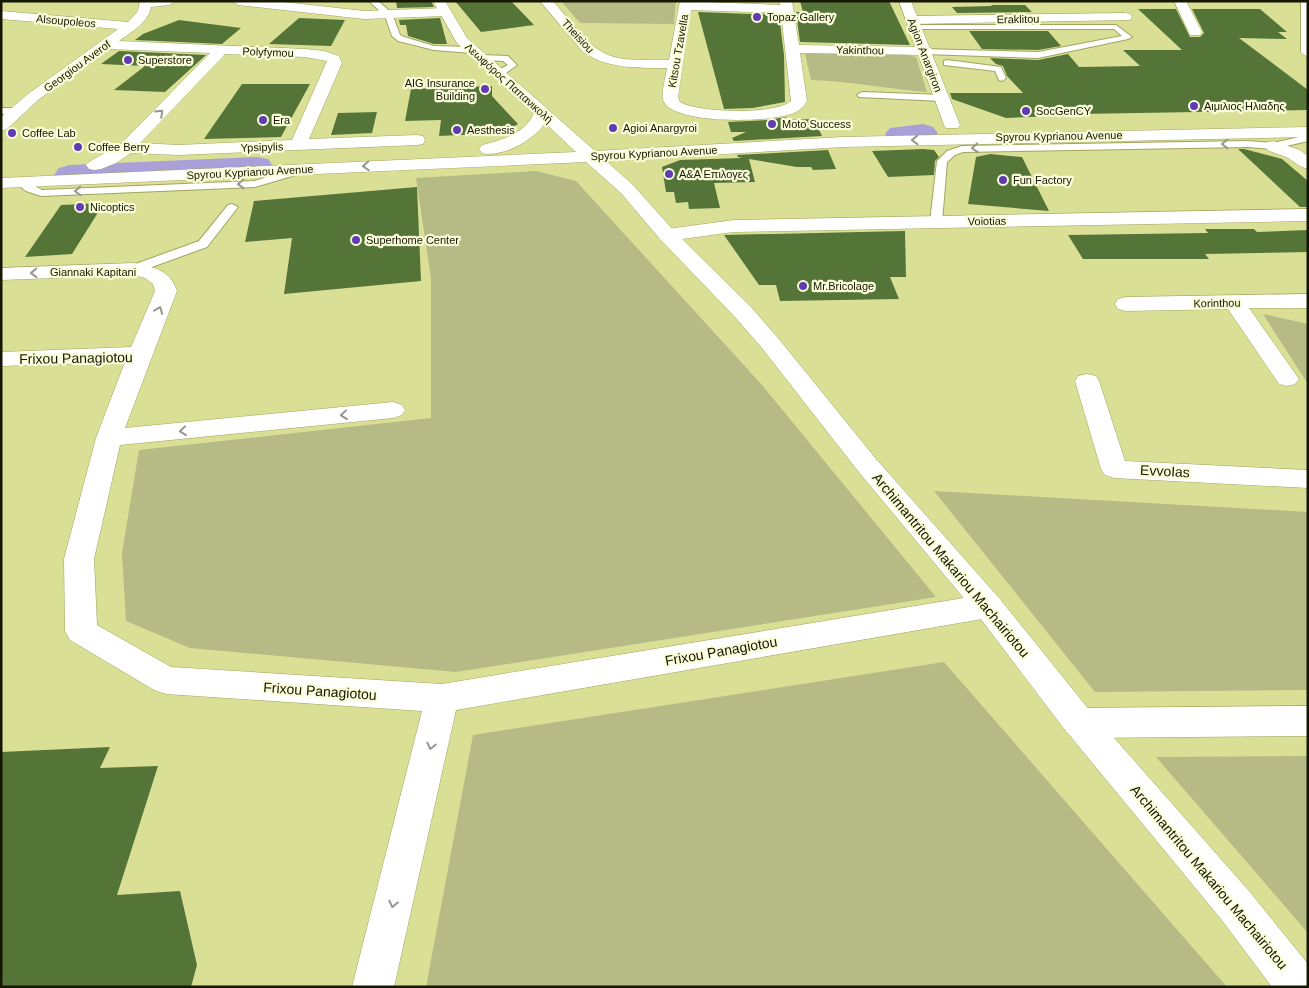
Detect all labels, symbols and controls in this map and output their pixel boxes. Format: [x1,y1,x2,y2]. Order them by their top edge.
marker: Topaz Gallery [751,11,763,23]
place label: Topaz Gallery [767,11,835,23]
street label: Alsoupoleos [36,12,97,30]
street label: Kitsou Tzavella [666,12,691,89]
street label: Eraklitou [997,13,1039,25]
street label: Agion Anargiron [905,16,945,94]
street label: Theisiou [559,17,597,55]
street label: Georgiou Averof [41,37,113,94]
street label: Λεωφόρος Παπανικολή [463,40,555,126]
street label: Yakinthou [836,44,884,56]
street label: Polyfymou [242,45,294,59]
marker: Superstore [122,54,134,66]
place label: Superstore [138,54,192,66]
place label: AIG Insurance Building [405,77,475,102]
marker: AIG Insurance Building [479,83,491,95]
marker: Αιμιλιος Ηλιαδης [1188,100,1200,112]
place label: Αιμιλιος Ηλιαδης [1204,100,1285,112]
marker: SocGenCY [1020,105,1032,117]
place label: SocGenCY [1036,105,1092,117]
one-way arrow [155,109,164,118]
marker: Era [257,114,269,126]
place label: Era [273,114,291,126]
marker: Moto Success [766,118,778,130]
place label: Moto Success [782,118,852,130]
marker: Agioi Anargyroi [607,122,619,134]
place label: Agioi Anargyroi [623,122,697,134]
marker: Aesthesis [451,124,463,136]
place label: Aesthesis [467,124,515,136]
marker: Coffee Lab [6,127,18,139]
place label: Coffee Lab [22,127,76,139]
street label: Spyrou Kyprianou Avenue [995,129,1123,143]
one-way arrow [910,135,918,145]
one-way arrow [1220,139,1228,149]
street label: Ypsipylis [241,140,284,154]
marker: Coffee Berry [72,141,84,153]
place label: Coffee Berry [88,141,150,153]
one-way arrow [970,143,978,154]
street label: Spyrou Kyprianou Avenue [590,144,718,162]
one-way arrow [362,161,370,172]
street label: Spyrou Kyprianou Avenue [186,163,314,181]
marker: Α&Α Επιλογες [663,168,675,180]
place label: Α&Α Επιλογες [679,168,748,180]
marker: Fun Factory [997,174,1009,186]
place label: Fun Factory [1013,174,1072,186]
one-way arrow [236,179,244,190]
one-way arrow [74,186,82,197]
marker: Nicoptics [74,201,86,213]
place label: Nicoptics [90,201,135,213]
street label: Voiotias [968,215,1007,227]
marker: Superhome Center [350,234,362,246]
place label: Superhome Center [366,234,459,246]
street label: Giannaki Kapitani [50,266,136,278]
one-way arrow [29,267,37,278]
marker: Mr.Bricolage [797,280,809,292]
place label: Mr.Bricolage [813,280,874,292]
street label: Korinthou [1193,297,1241,309]
one-way arrow [153,306,163,315]
street label: Frixou Panagiotou [19,349,133,367]
one-way arrow [340,409,348,420]
one-way arrow [178,425,186,436]
street label: EvvoIas [1140,462,1190,480]
street label: Archimantritou Makariou Machairiotou [869,470,1033,660]
street label: Frixou Panagiotou [664,633,778,669]
street label: Frixou Panagiotou [263,679,377,703]
one-way arrow [426,741,437,750]
street label: Archimantritou Makariou Machairiotou [1127,782,1291,972]
one-way arrow [388,899,399,908]

